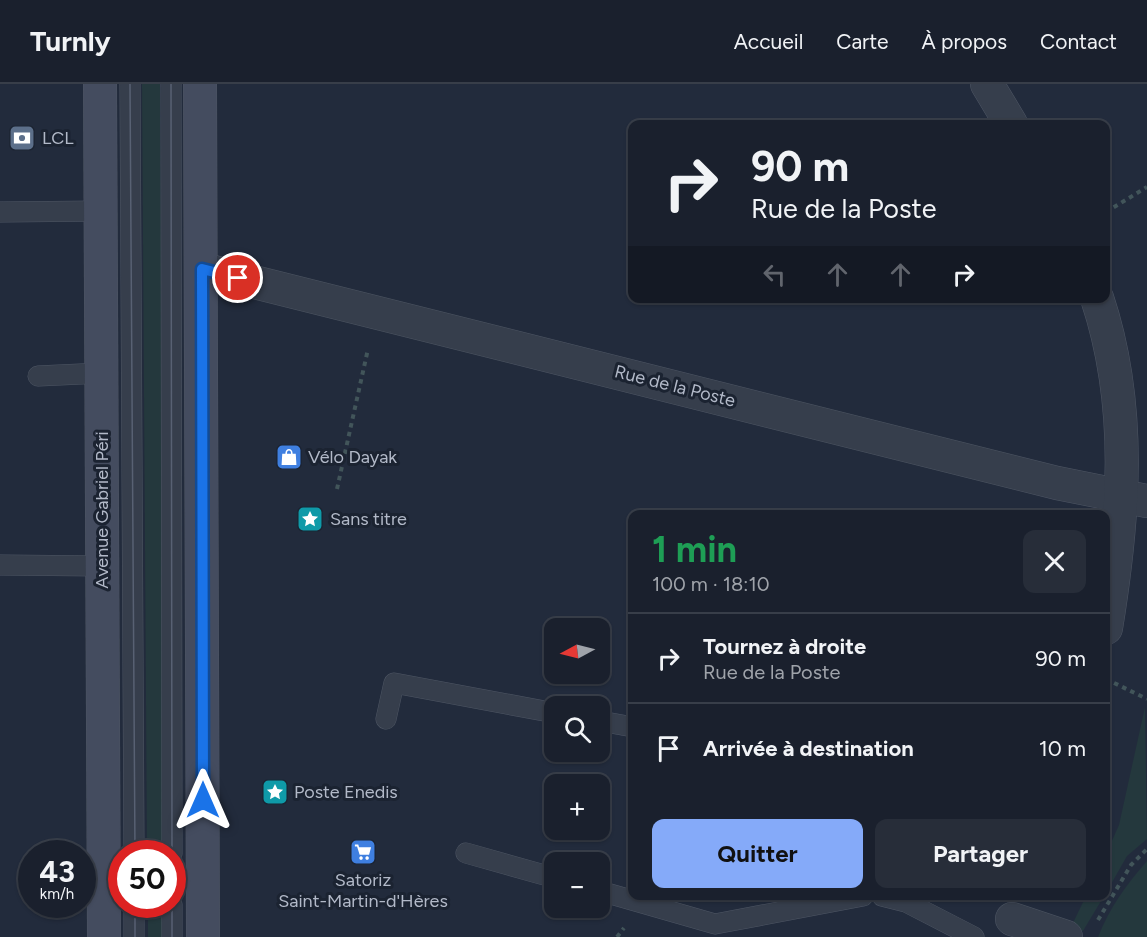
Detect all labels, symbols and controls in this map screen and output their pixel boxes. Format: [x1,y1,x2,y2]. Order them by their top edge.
text: Turnly [30,24,111,58]
text: Accueil [734,29,803,54]
text: Carte [836,29,889,54]
text: À propos [922,29,1007,54]
text: Contact [1040,29,1117,54]
bank icon: LCL [7,123,37,153]
place label: LCL [42,127,74,149]
text: 90 m [751,141,849,192]
icon: right [652,144,730,222]
text: Rue de la Poste [751,192,936,225]
pin [212,252,263,303]
icon: left [758,258,791,291]
icon: ahead [821,258,854,291]
icon: ahead [884,258,917,291]
icon: right [947,258,980,291]
icon: arrive [221,261,254,294]
street label: Rue de la Poste [612,360,738,412]
street label: Avenue Gabriel Péri [91,431,113,589]
shop icon: Vélo Dayak [274,442,304,472]
place label: Vélo Dayak [308,446,397,468]
place icon: Sans titre [295,504,325,534]
place label: Sans titre [330,508,407,530]
text: 1 min [652,528,737,571]
button: close [1023,530,1086,593]
text: 100 m · 18:10 [652,572,770,596]
north arrow [544,618,610,684]
map controls [544,618,610,918]
text: Tournez à droite [703,633,866,660]
icon: right [652,642,685,675]
text: 90 m [1035,645,1086,672]
text: Rue de la Poste [703,660,840,684]
button: search [544,696,610,762]
icon: arrive [652,732,685,765]
text: Arrivée à destination [703,735,914,762]
text: 10 m [1039,735,1086,762]
position arrow [171,768,235,832]
button: + [544,774,610,840]
place icon: Poste Enedis [260,777,290,807]
place label: Poste Enedis [294,781,398,803]
button: Quitter [652,819,863,888]
button: Partager [875,819,1086,888]
supermarket icon: Satoriz Saint-Martin-d'Hères [348,837,378,867]
speed limit sign: 50 [108,840,186,918]
button: − [544,852,610,918]
text: 43 [39,853,75,890]
place label: Satoriz Saint-Martin-d'Hères [278,869,448,912]
text: km/h [40,885,74,903]

